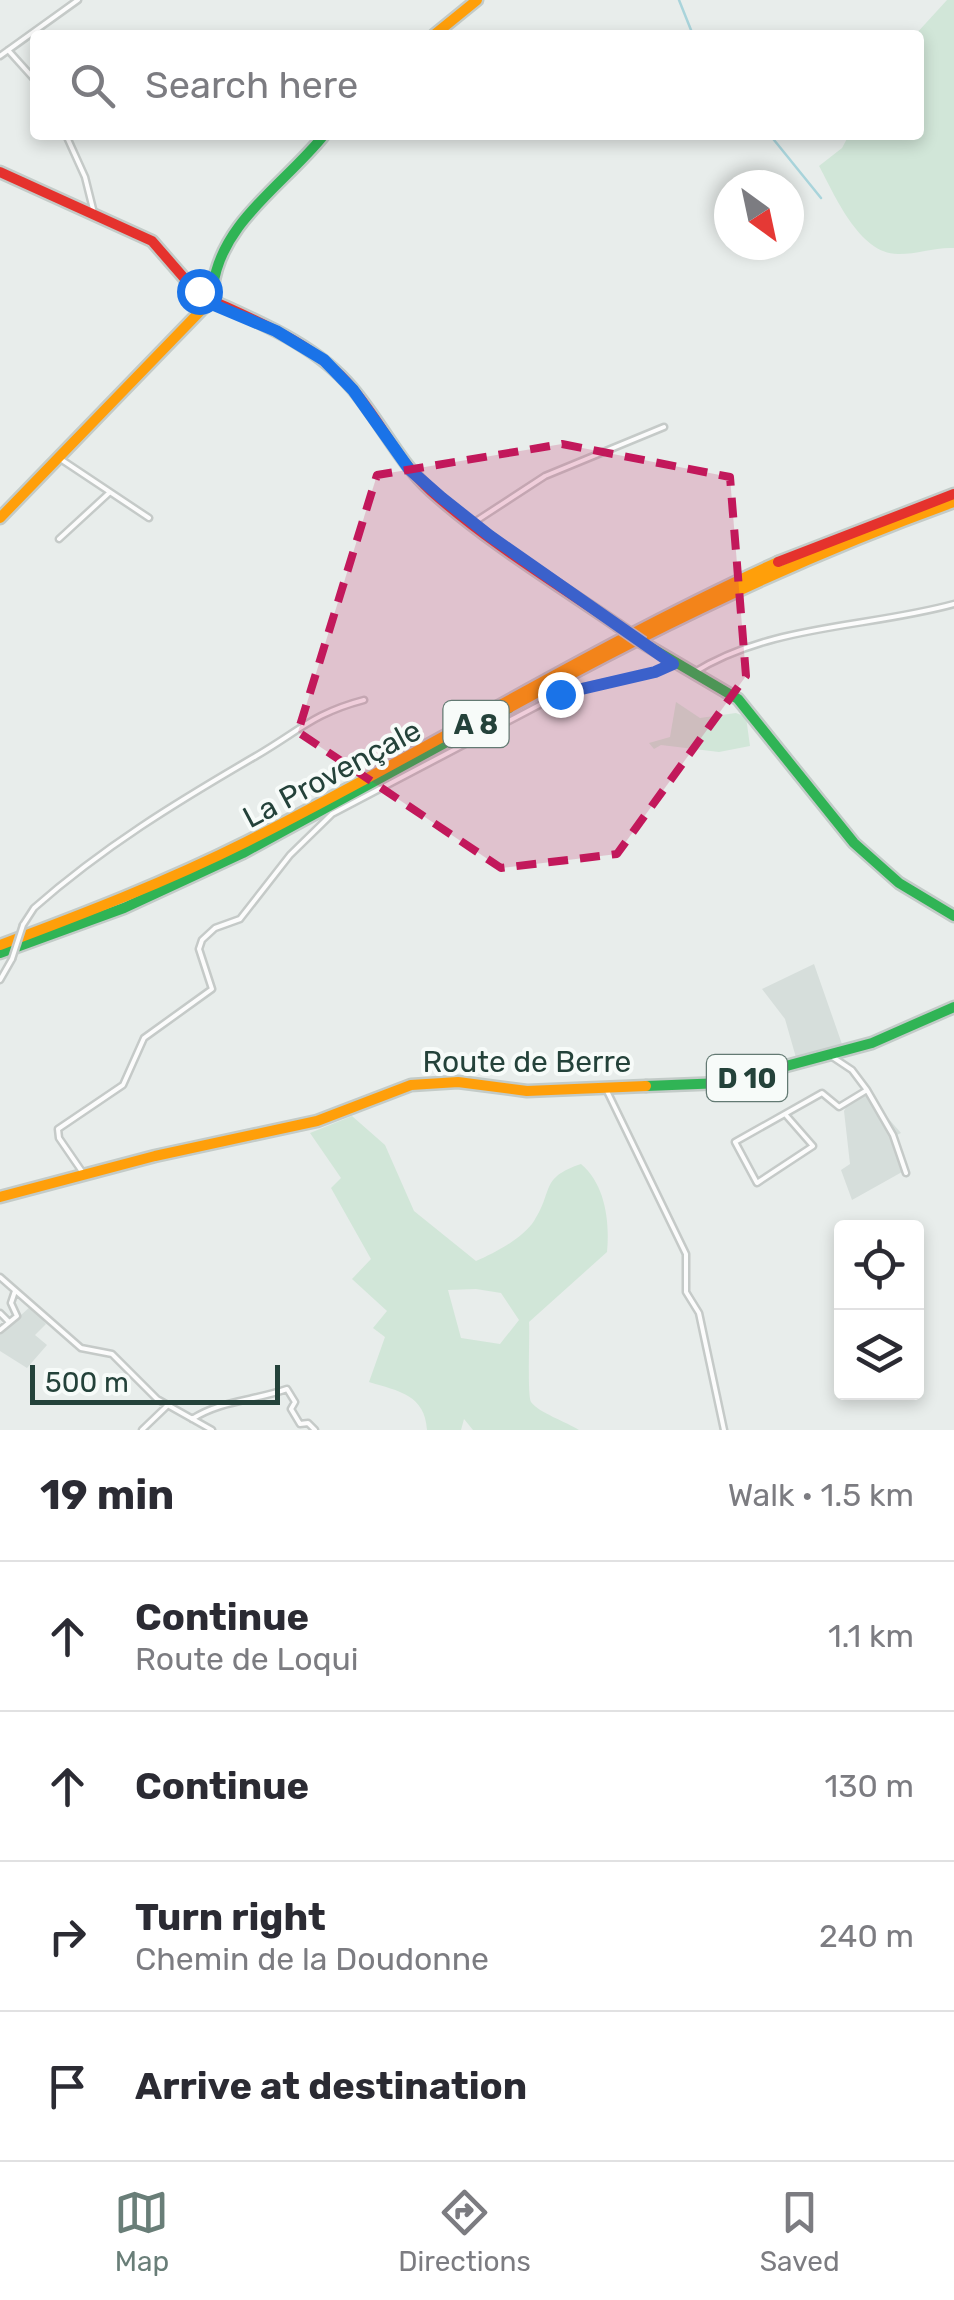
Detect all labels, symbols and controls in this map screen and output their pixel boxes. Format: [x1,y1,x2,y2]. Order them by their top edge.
search box [30,30,924,140]
icon: search [65,58,120,113]
text: Search here [145,62,358,108]
north arrow [714,170,804,260]
route start [177,269,223,315]
route end [538,672,584,718]
road number: A 8 [444,701,508,747]
street label: La Provençale [237,712,427,836]
street label: Route de Berre [423,1044,631,1080]
road number: D 10 [707,1055,787,1101]
map controls [834,1220,924,1400]
button: locate [834,1220,924,1310]
button: layers [834,1310,924,1400]
scale bar [30,1360,280,1404]
text: 500 m [45,1366,129,1399]
text: 19 min [40,1470,174,1520]
text: Walk · 1.5 km [728,1476,914,1514]
text: Continue [135,1594,309,1640]
icon: ahead [40,1609,95,1664]
text: 1.1 km [828,1617,914,1655]
text: Route de Loqui [135,1640,359,1678]
icon: ahead [40,1759,95,1814]
text: Continue [135,1763,309,1809]
text: 130 m [824,1767,914,1805]
text: Turn right [135,1894,326,1940]
icon: right [40,1909,95,1964]
text: 240 m [819,1917,914,1955]
text: Chemin de la Doudonne [135,1940,489,1978]
icon: arrive [40,2059,95,2114]
text: Arrive at destination [135,2063,527,2109]
tab: Map [114,2185,169,2278]
tab: Directions [398,2185,531,2278]
tab: Saved [760,2185,840,2278]

